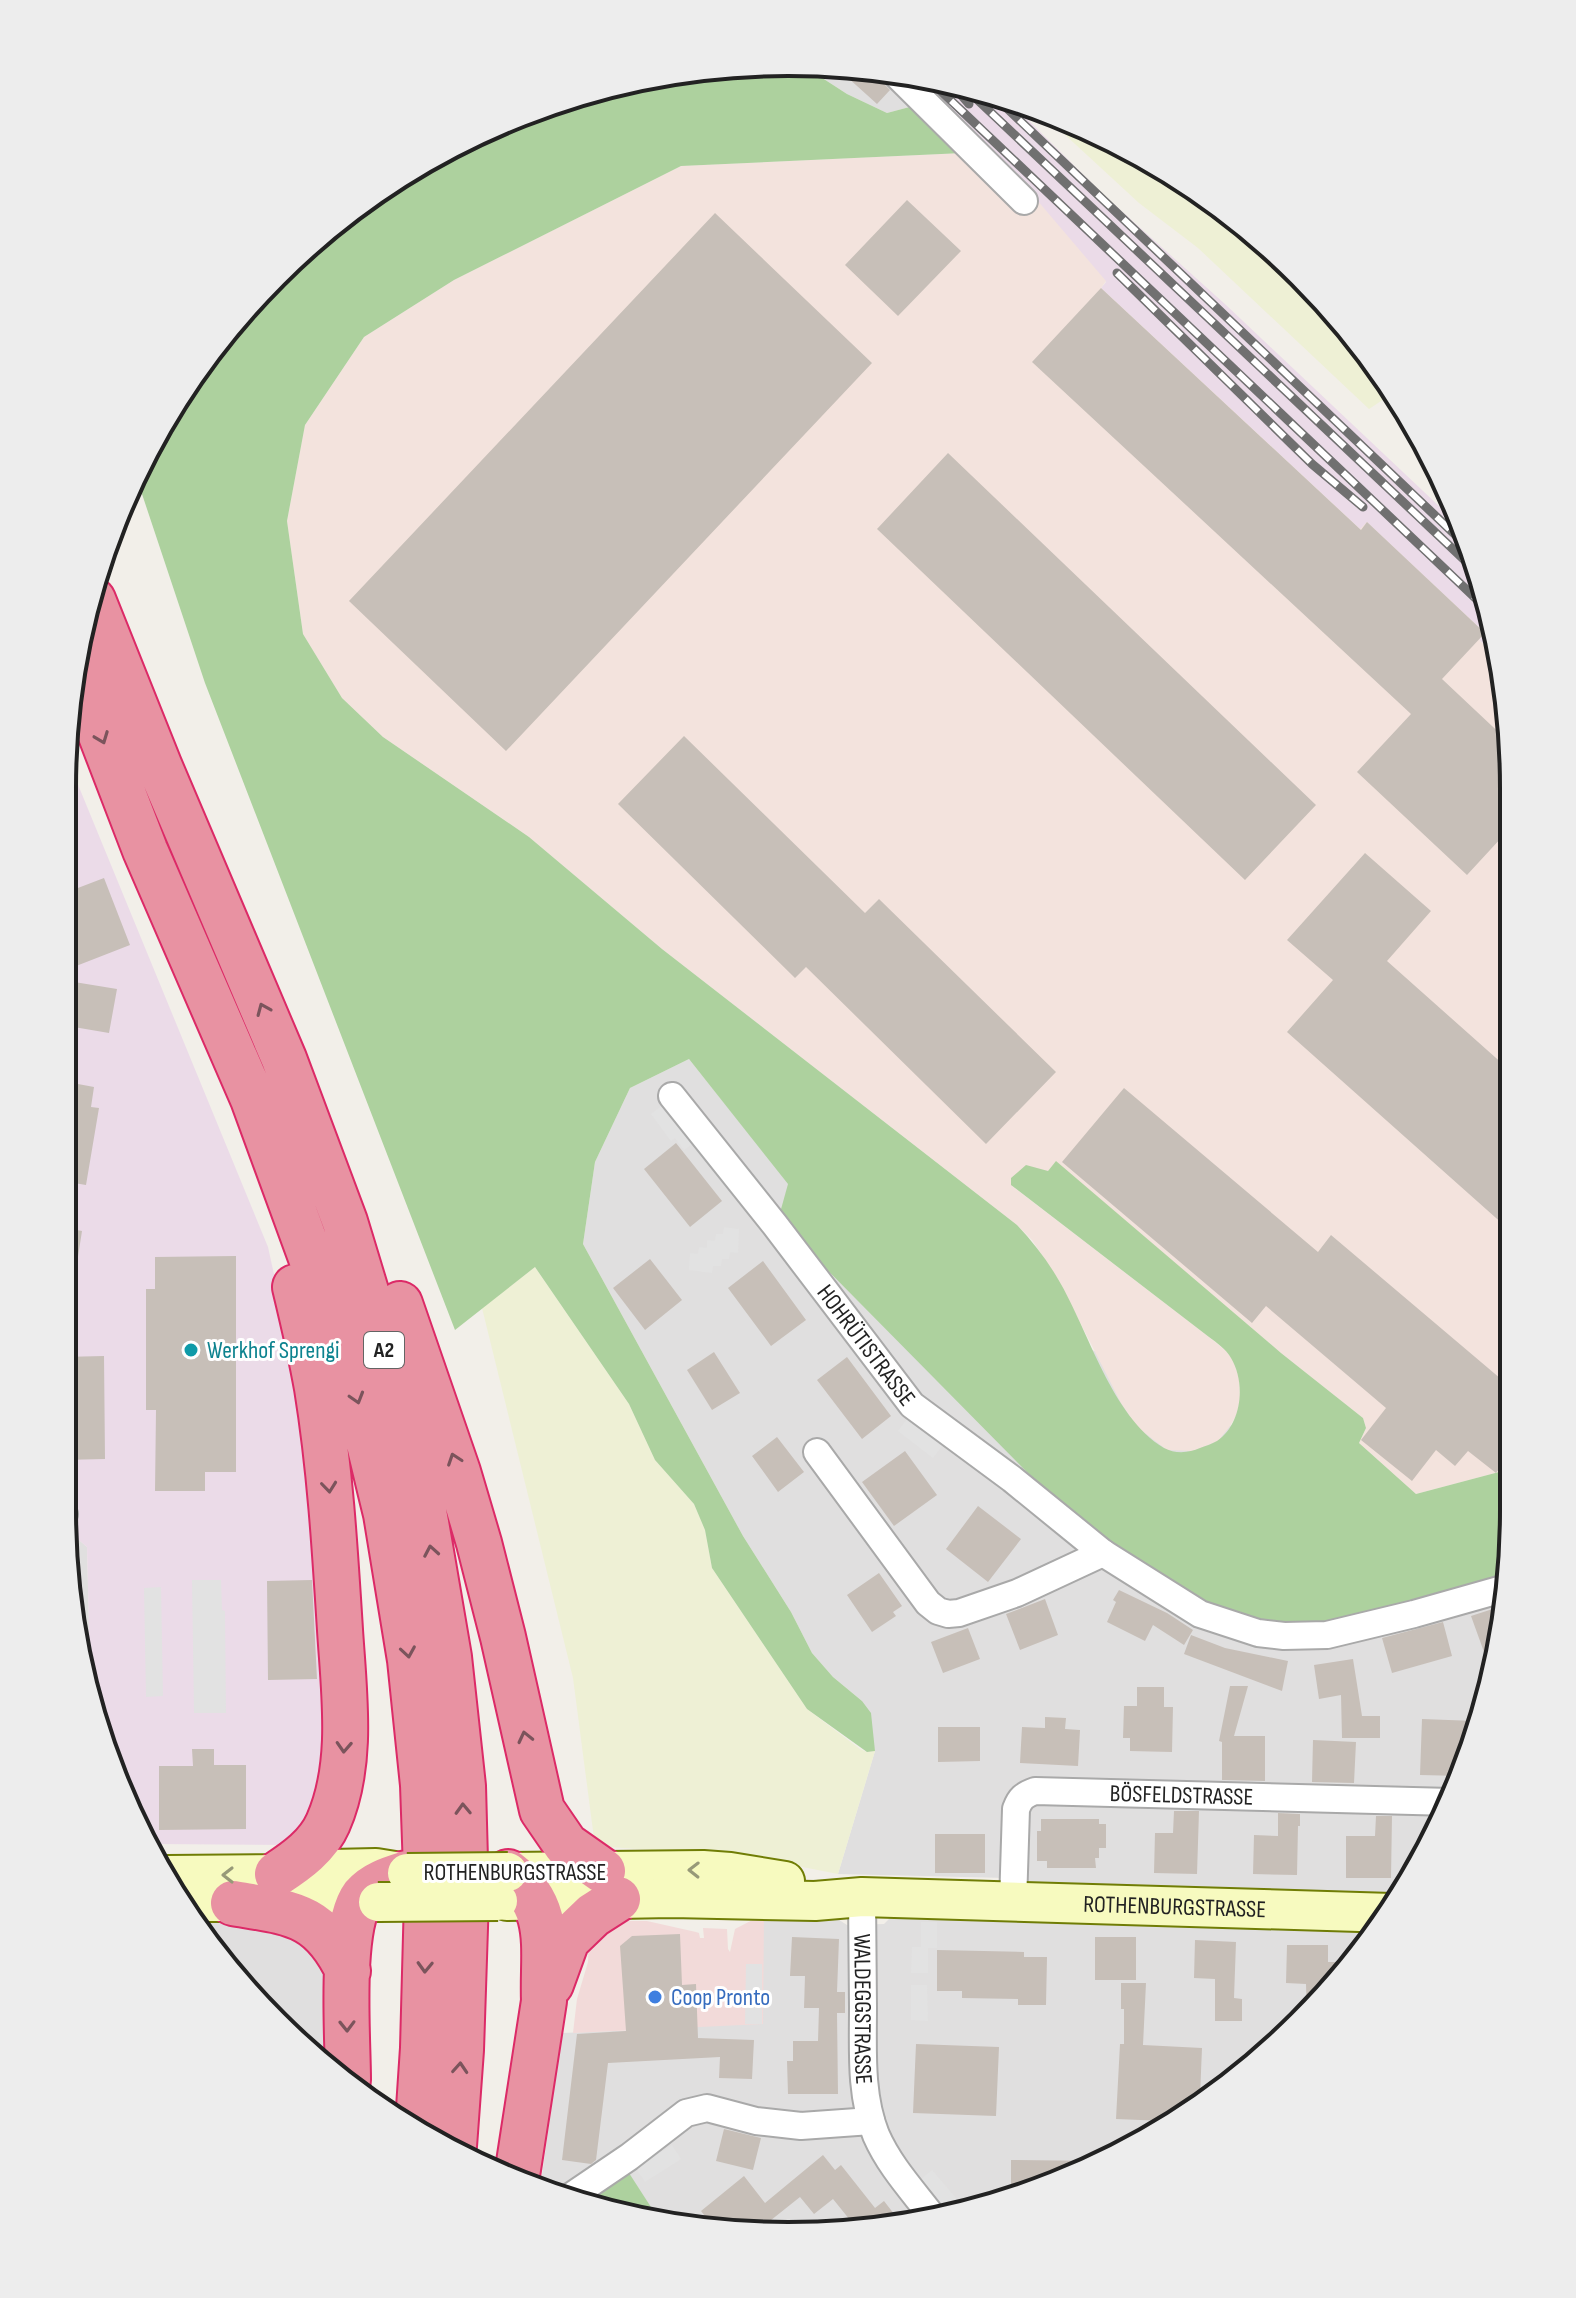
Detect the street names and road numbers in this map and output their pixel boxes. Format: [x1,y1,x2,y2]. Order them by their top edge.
street label: HOHRÜTISTRASSE [811,1279,922,1411]
road number: A2 [364,1332,404,1368]
street label: BÖSFELDSTRASSE [1109,1778,1254,1811]
street label: ROTHENBURGSTRASSE [424,1858,606,1887]
street label: ROTHENBURGSTRASSE [1083,1889,1267,1924]
street label: WALDEGGSTRASSE [848,1933,879,2085]

